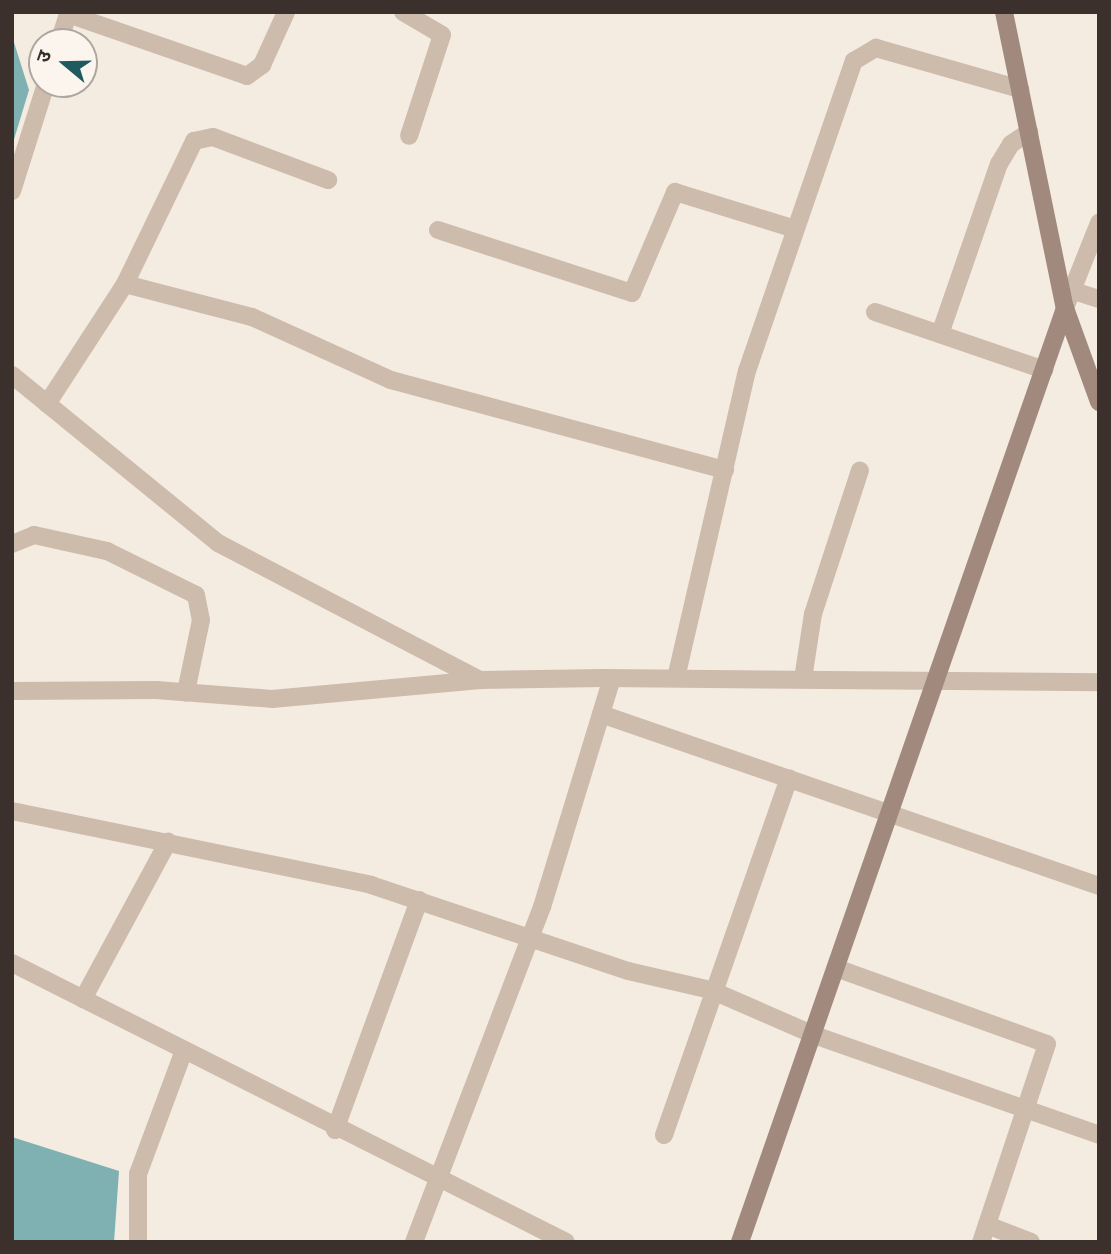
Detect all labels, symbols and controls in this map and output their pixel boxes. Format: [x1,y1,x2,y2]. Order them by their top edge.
north arrow [28,28,98,98]
text: उ [30,47,59,66]

